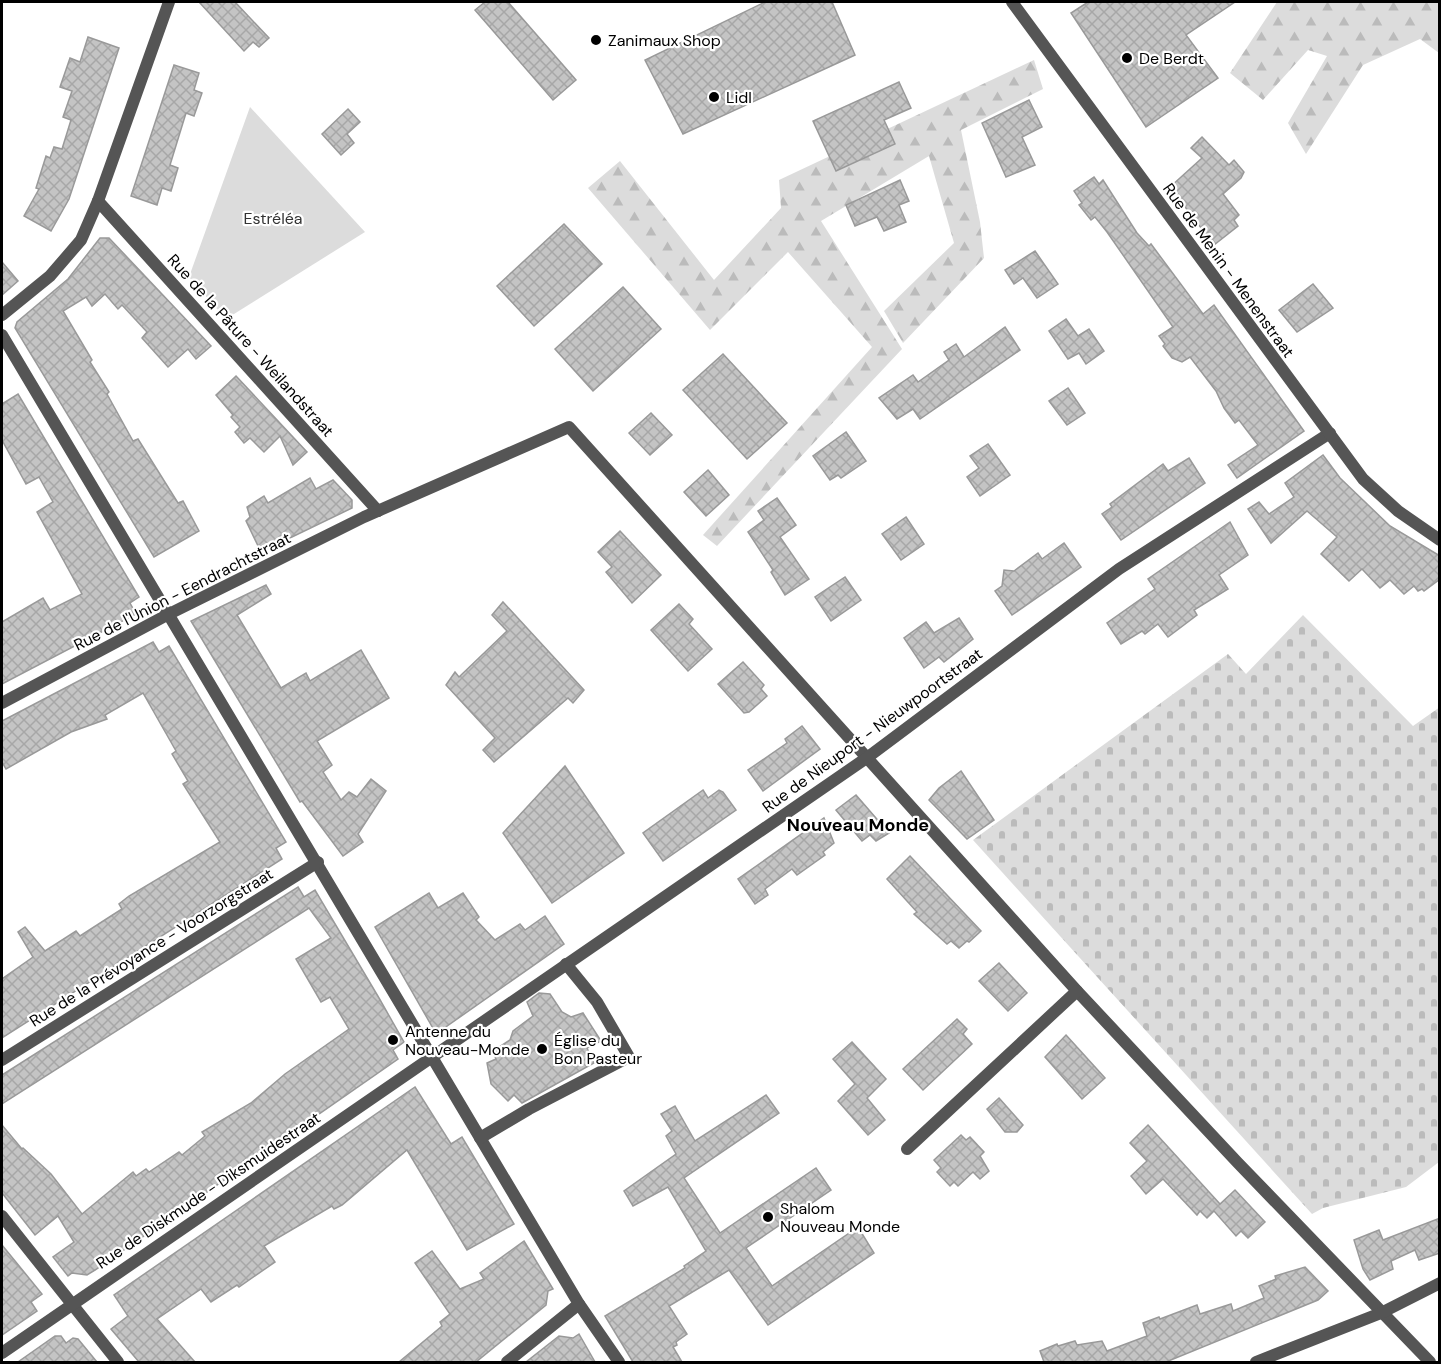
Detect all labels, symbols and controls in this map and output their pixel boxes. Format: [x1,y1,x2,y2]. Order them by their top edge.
place label: Zanimaux Shop [608,30,721,51]
marker: Zanimaux Shop [589,33,603,47]
place label: De Berdt [1139,48,1204,69]
marker: De Berdt [1120,51,1134,65]
place label: Lidl [726,87,752,108]
marker: Lidl [707,90,721,104]
street label: Rue de Menin - Menenstraat [1158,179,1299,362]
park label: Estréléa [243,208,303,229]
street label: Rue de la Pâture - Weilandstraat [163,249,338,441]
street label: Rue de l'Union - Eendrachtstraat [70,527,294,655]
street label: Rue de Nieuport - Nieuwpoortstraat [758,643,987,817]
district label: Nouveau Monde [787,813,929,837]
street label: Rue de la Prévoyance - Voorzorgstraat [25,863,277,1031]
place label: Antenne du Nouveau-Monde [405,1021,530,1060]
place label: Église du Bon Pasteur [554,1030,642,1069]
marker: Antenne du Nouveau-Monde [386,1033,400,1047]
marker: Église du Bon Pasteur [535,1042,549,1056]
street label: Rue de Diskmude - Diksmuidestraat [92,1107,325,1274]
place label: Shalom Nouveau Monde [780,1198,900,1237]
marker: Shalom Nouveau Monde [761,1210,775,1224]

